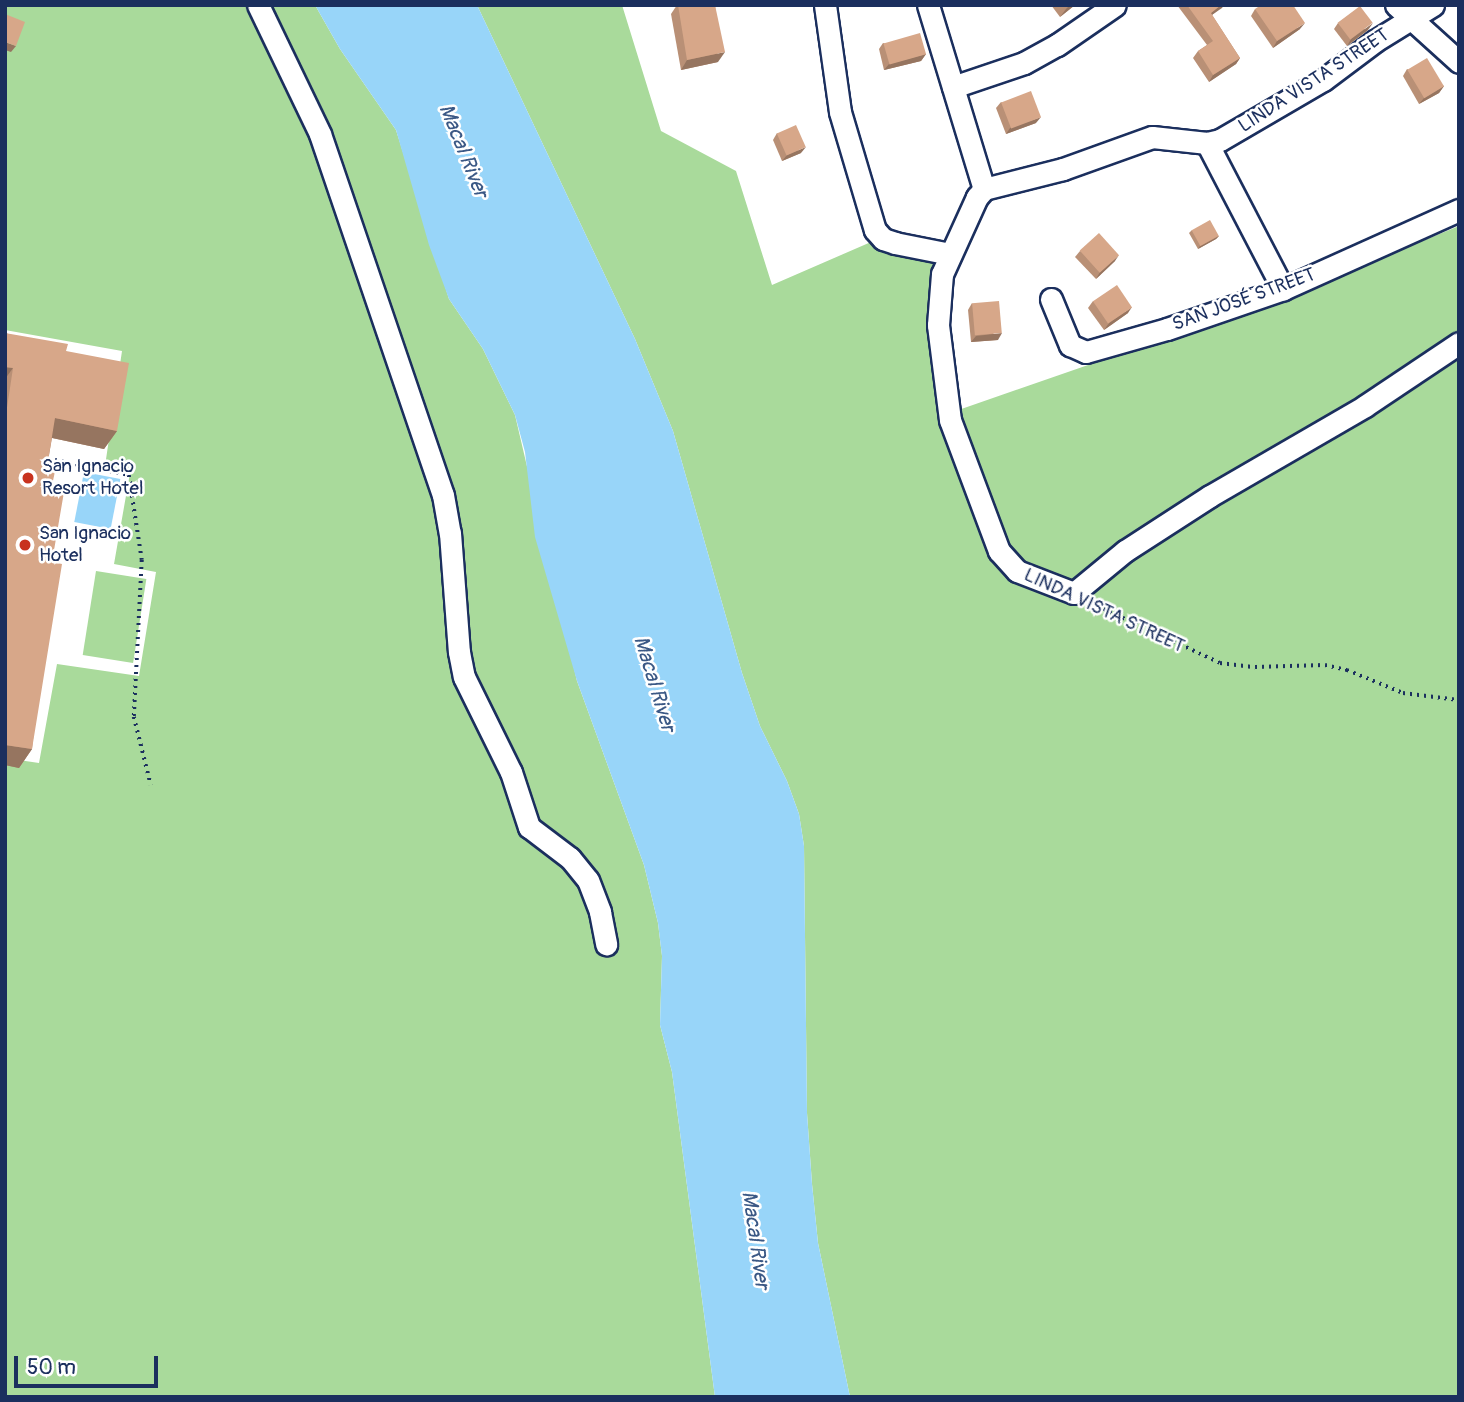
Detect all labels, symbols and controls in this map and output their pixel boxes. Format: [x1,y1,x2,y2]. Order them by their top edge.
street label: LINDA VISTA STREET [1235,24,1393,138]
water label: Macal River [433,101,493,201]
street label: SAN JOSÉ STREET [1169,264,1319,336]
place label: San Ignacio Resort Hotel [42,456,143,500]
marker: San Ignacio Resort Hotel [20,470,36,486]
place label: San Ignacio Hotel [39,523,131,567]
marker: San Ignacio Hotel [17,537,33,553]
street label: LINDA VISTA STREET [1020,564,1188,658]
water label: Macal River [628,633,680,735]
water label: Macal River [736,1189,774,1291]
scale bar [18,1342,161,1386]
text: 50 m [27,1354,76,1381]

